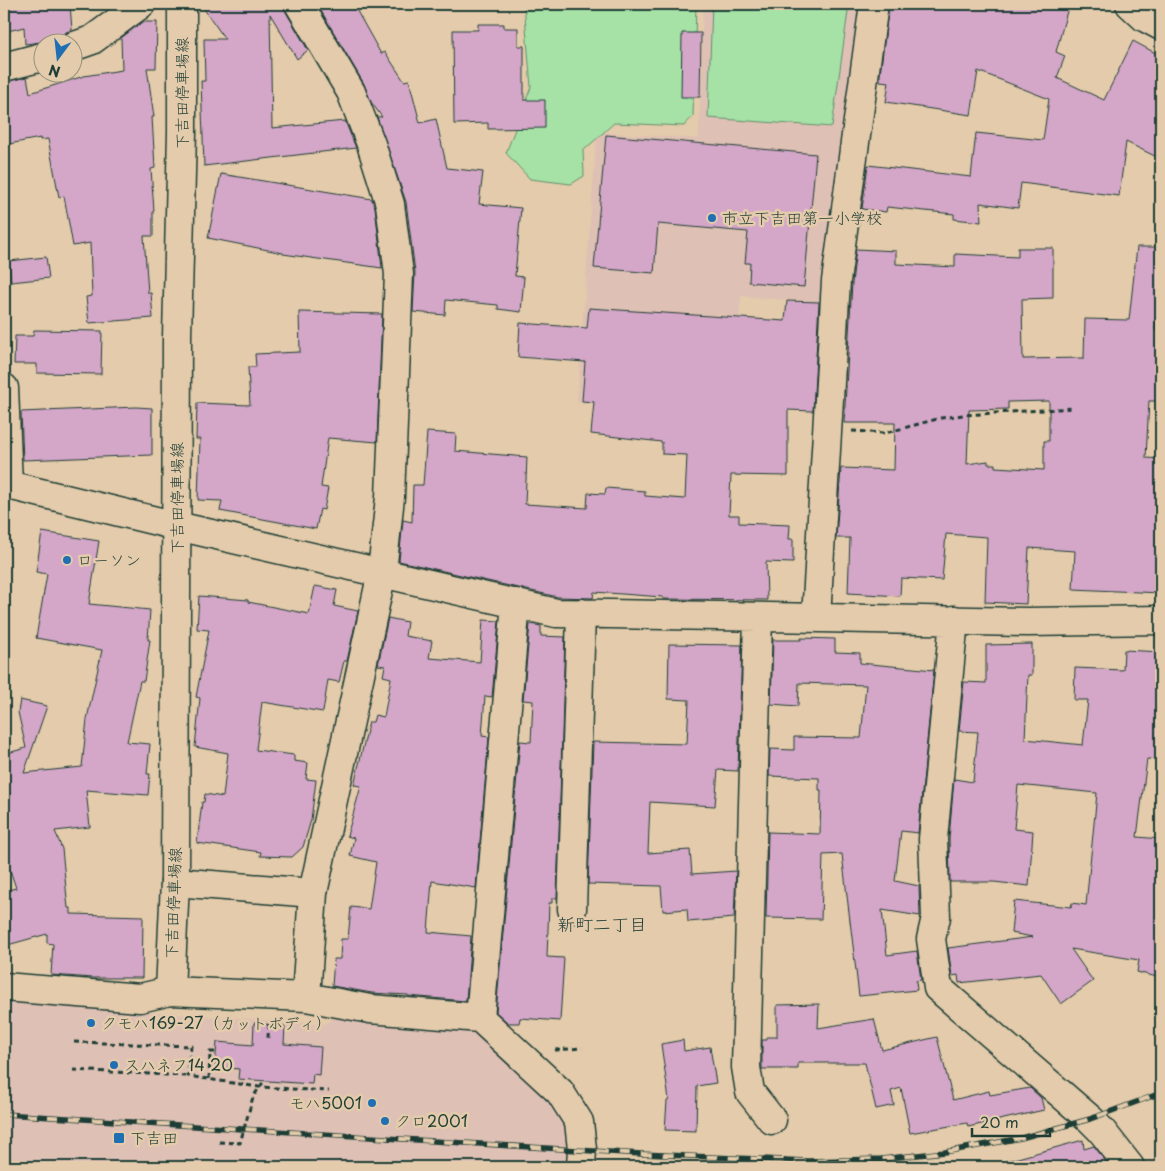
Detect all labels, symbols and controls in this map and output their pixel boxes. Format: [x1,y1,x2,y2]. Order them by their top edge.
north arrow [32,32,82,82]
street label: 下吉田停車場線 [169,37,193,149]
text: N [46,59,63,83]
place label: 市立下吉田第一小学校 [722,205,882,229]
marker: 市立下吉田第一小学校 [706,212,718,224]
street label: 下吉田停車場線 [164,442,188,554]
place label: ローソン [77,547,141,571]
marker: ローソン [61,554,73,566]
street label: 下吉田停車場線 [158,847,186,959]
district label: 新町二丁目 [557,910,647,937]
place label: クモハ169-27（カットボディ） [101,1010,331,1034]
marker: クモハ169-27（カットボディ） [85,1017,97,1029]
place label: スハネフ14 20 [124,1052,233,1076]
marker: スハネフ14 20 [108,1059,120,1071]
place label: モハ5001 [289,1090,362,1114]
marker: モハ5001 [366,1097,378,1109]
scale bar [972,1106,1050,1138]
place label: クロ2001 [395,1108,468,1132]
text: 20 m [980,1110,1019,1133]
marker: クロ2001 [379,1115,391,1127]
place label: 下吉田 [130,1125,178,1149]
marker: 下吉田 [112,1131,126,1145]

